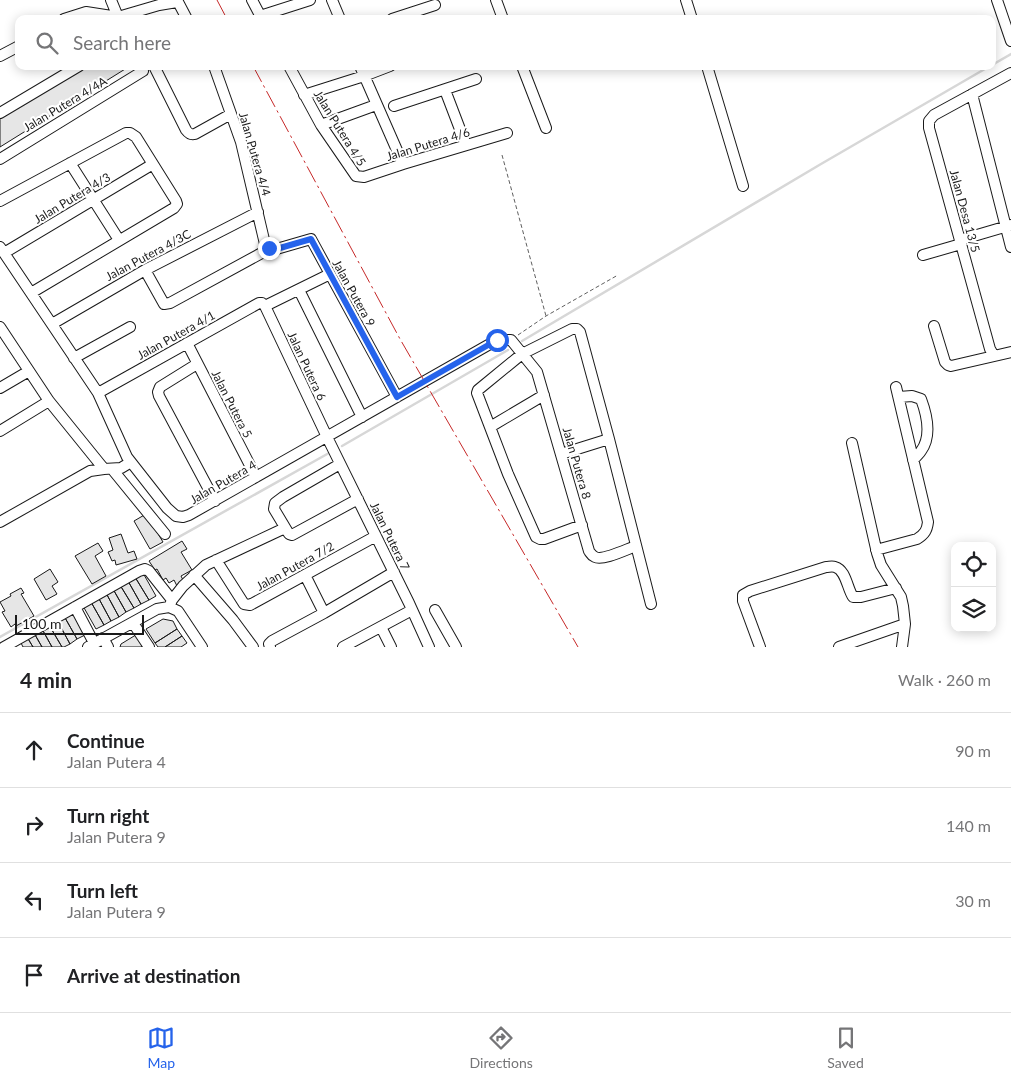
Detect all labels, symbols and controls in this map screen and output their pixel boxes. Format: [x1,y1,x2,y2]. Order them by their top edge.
search box [15,15,996,70]
icon: search [33,29,61,57]
text: Search here [73,31,171,54]
street label: Jalan Putera 4/4A [21,73,110,135]
street label: Jalan Putera 4/5 [311,87,369,169]
street label: Jalan Putera 4/4 [236,110,274,198]
street label: Jalan Putera 4/6 [384,124,472,164]
street label: Jalan Desa 13/5 [947,168,983,254]
street label: Jalan Putera 4/3 [31,169,113,227]
street label: Jalan Putera 4/3C [103,226,193,284]
route end [258,237,281,260]
street label: Jalan Putera 9 [329,257,379,329]
street label: Jalan Putera 4/1 [135,307,217,363]
street label: Jalan Putera 6 [285,329,329,403]
route start [486,329,509,352]
street label: Jalan Putera 5 [209,368,256,440]
street label: Jalan Putera 8 [560,425,594,501]
street label: Jalan Putera 4 [187,457,259,507]
street label: Jalan Putera 7 [367,499,413,573]
street label: Jalan Putera 7/2 [254,538,336,594]
map controls [951,542,996,632]
button: locate [951,542,996,587]
button: layers [951,587,996,632]
scale bar [15,612,144,635]
text: 100 m [22,615,61,632]
text: 4 min [20,667,72,692]
text: Walk · 260 m [898,670,991,689]
text: Continue [67,729,145,752]
icon: ahead [20,736,48,764]
text: 90 m [955,741,991,760]
text: Jalan Putera 4 [67,752,166,771]
text: Turn right [67,804,149,827]
icon: right [20,811,48,839]
text: 140 m [946,816,991,835]
text: Jalan Putera 9 [67,827,166,846]
text: Turn left [67,879,138,902]
icon: left [20,886,48,914]
text: 30 m [955,891,991,910]
text: Jalan Putera 9 [67,902,166,921]
icon: arrive [20,961,48,989]
text: Arrive at destination [67,964,240,987]
tab: Map [147,1024,175,1071]
tab: Directions [470,1024,533,1071]
tab: Saved [827,1024,864,1071]

